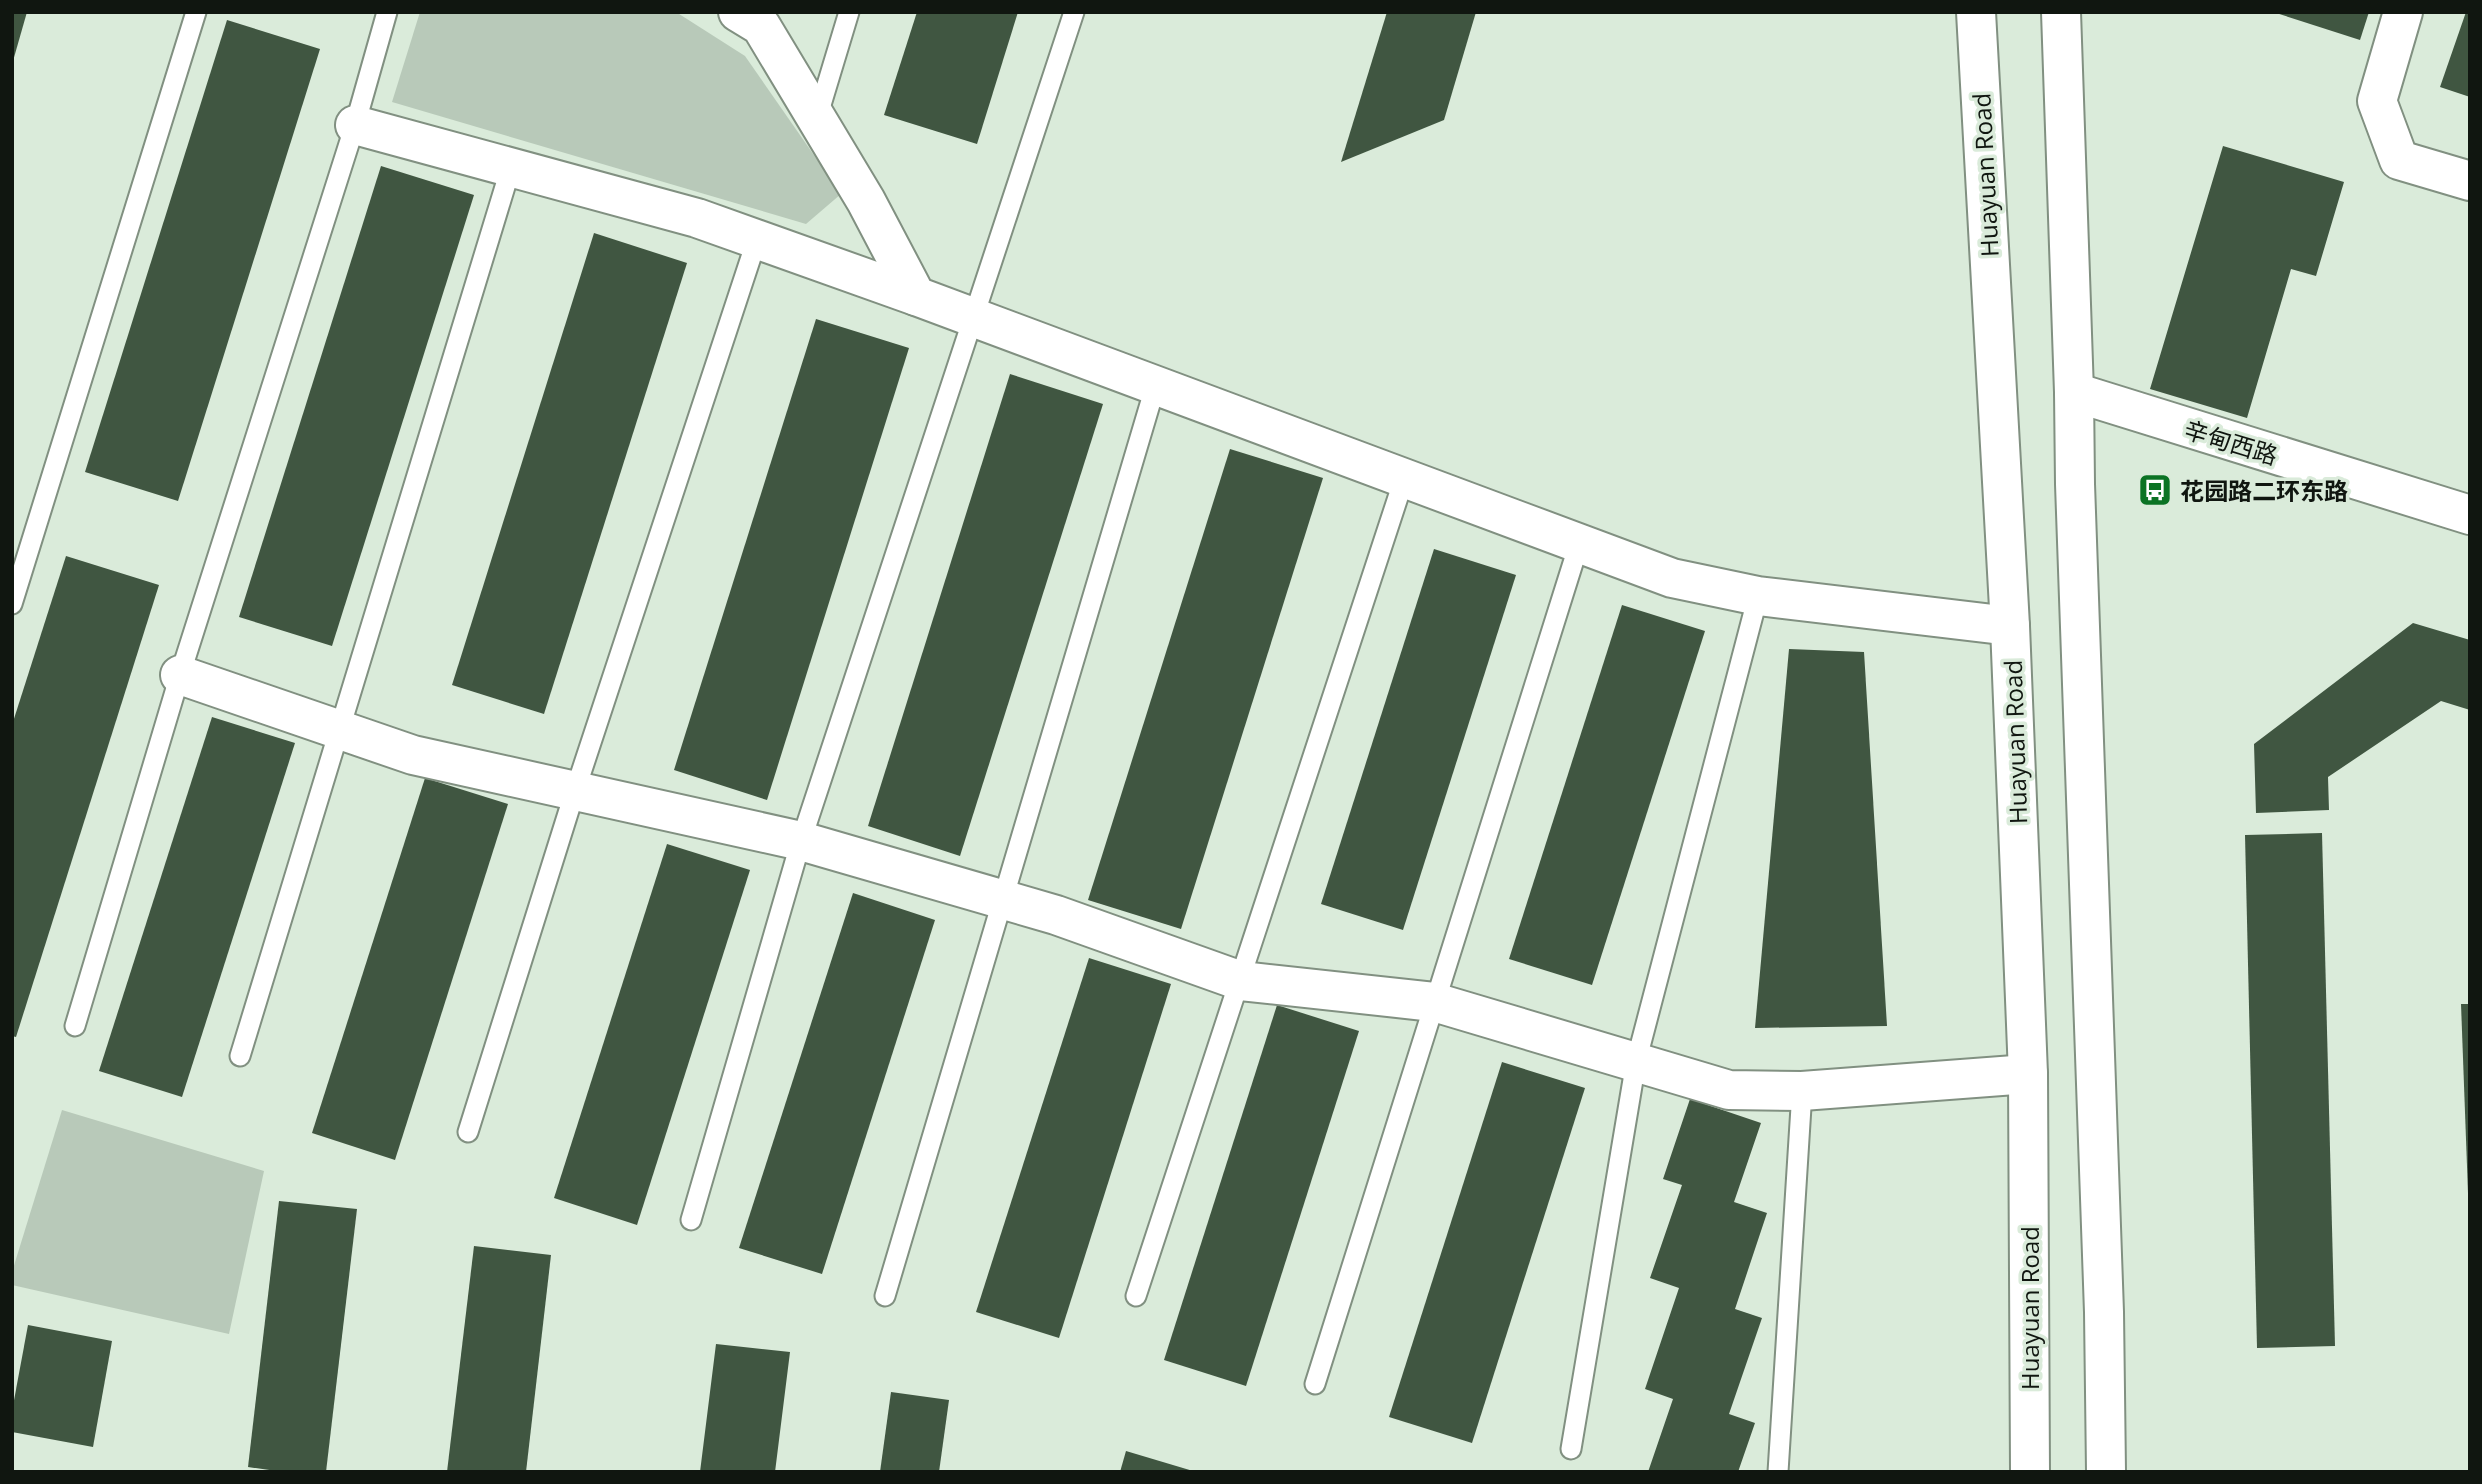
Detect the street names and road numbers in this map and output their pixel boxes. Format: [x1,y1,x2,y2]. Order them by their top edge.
street label: Huayuan Road [1964,92,2006,258]
street label: 辛甸西路 [2180,412,2282,472]
street label: Huayuan Road [1996,659,2034,825]
street label: Huayuan Road [2013,1226,2046,1390]

